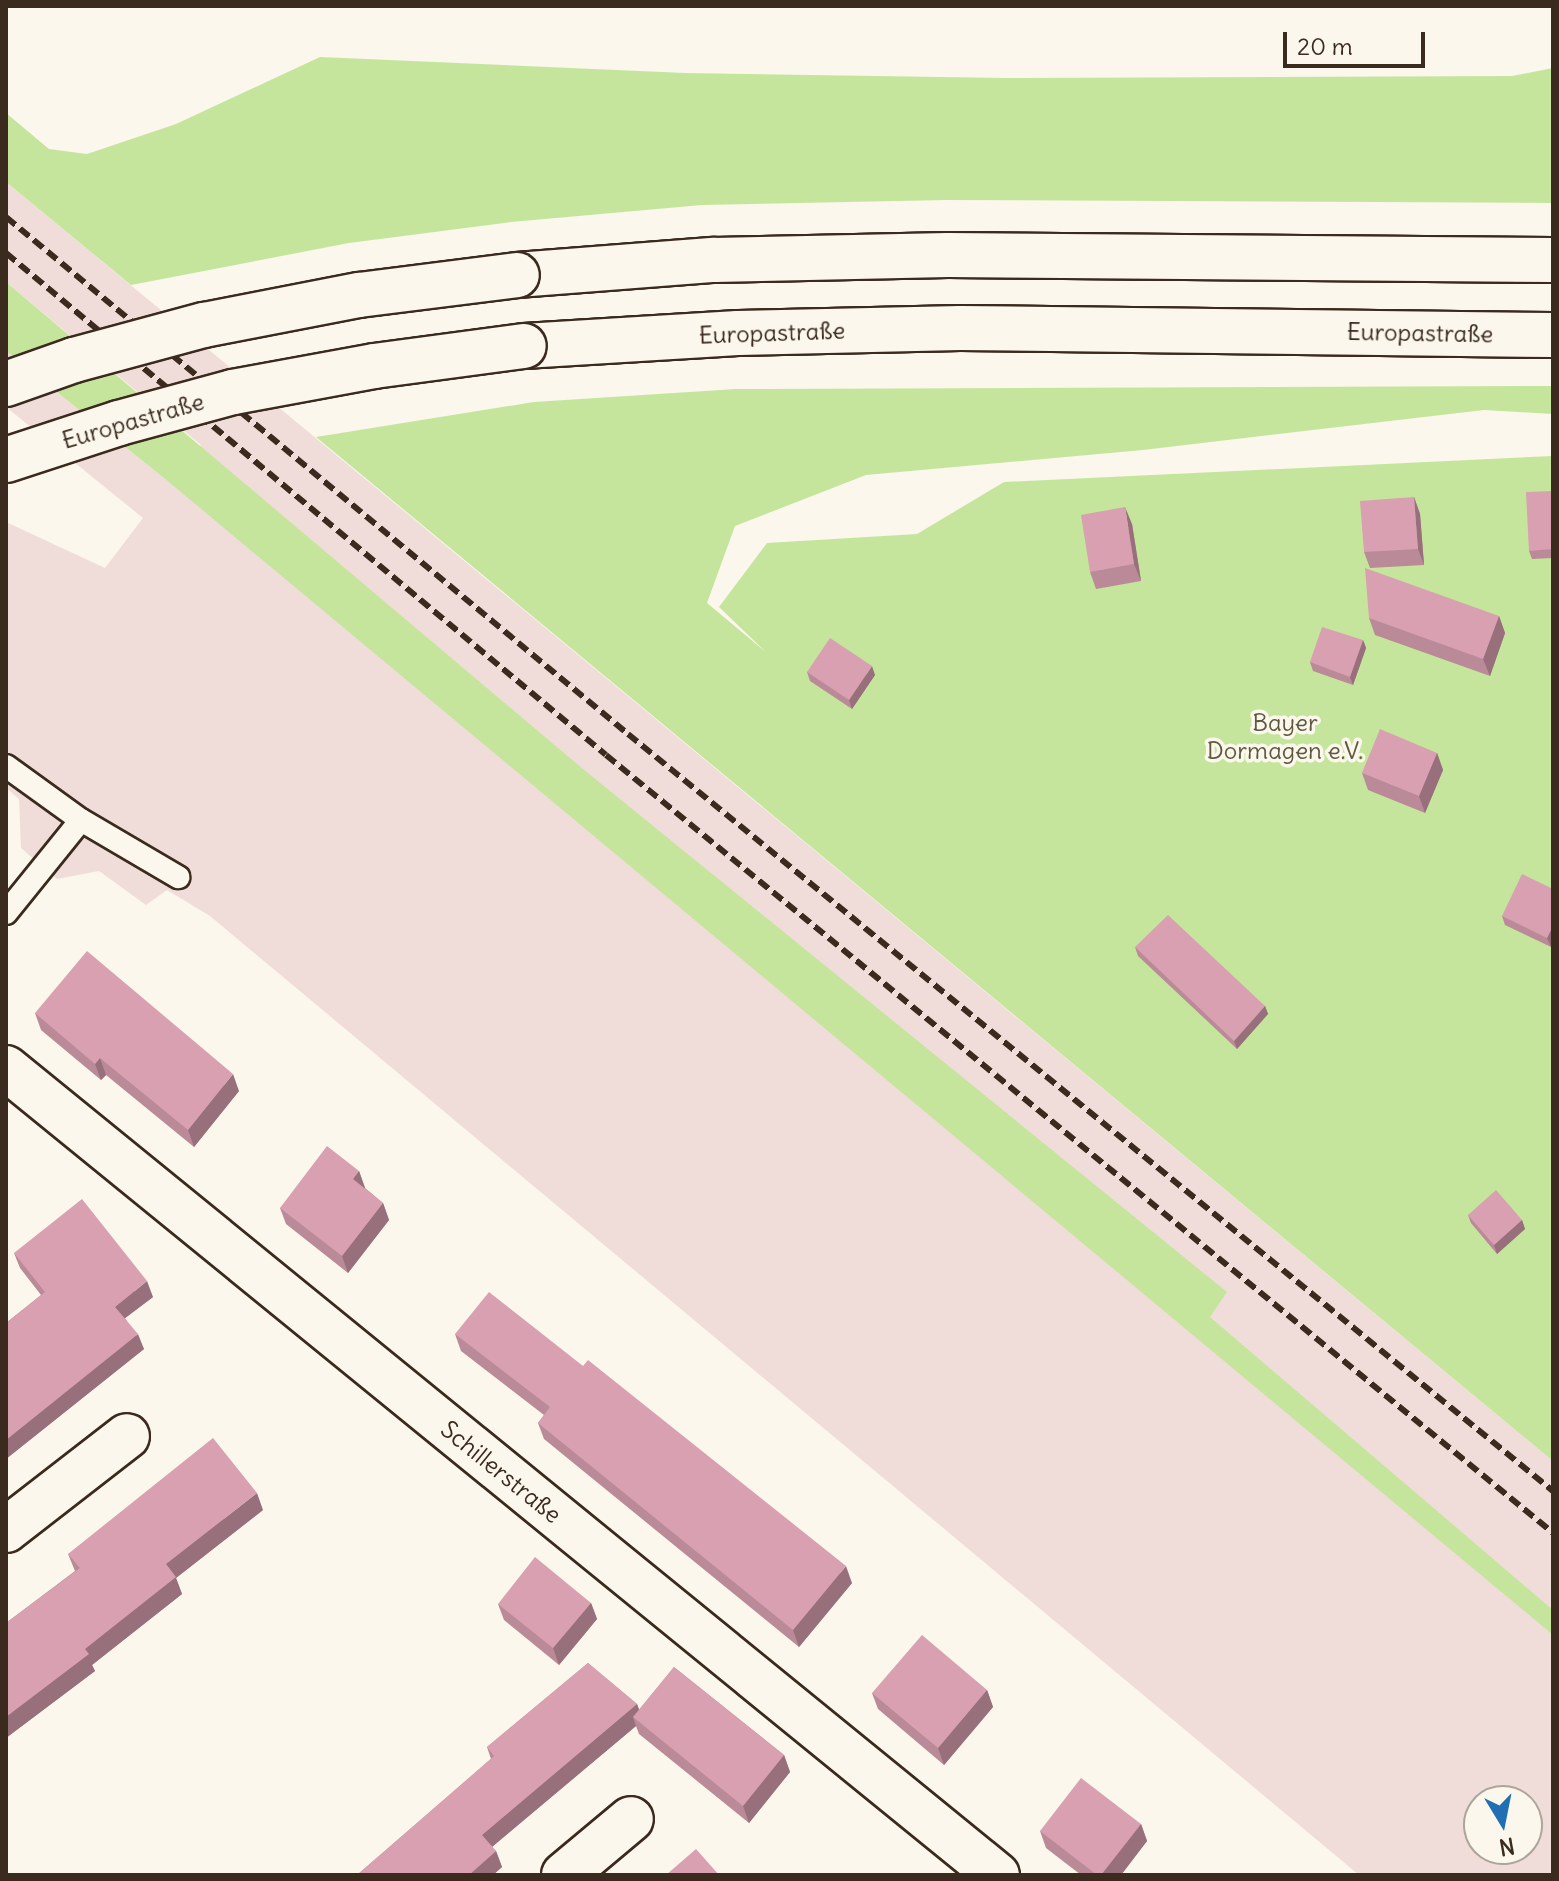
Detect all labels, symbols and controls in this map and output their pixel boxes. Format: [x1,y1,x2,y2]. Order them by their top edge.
scale bar [1287,16,1429,66]
text: 20 m [1297,31,1353,61]
street label: Europastraße [698,316,846,350]
street label: Europastraße [1347,317,1493,349]
street label: Europastraße [59,387,207,455]
park label: Bayer Dormagen e.V. [1207,709,1363,765]
street label: Schillerstraße [435,1415,567,1529]
north arrow [1463,1785,1543,1865]
text: N [1497,1832,1517,1862]

